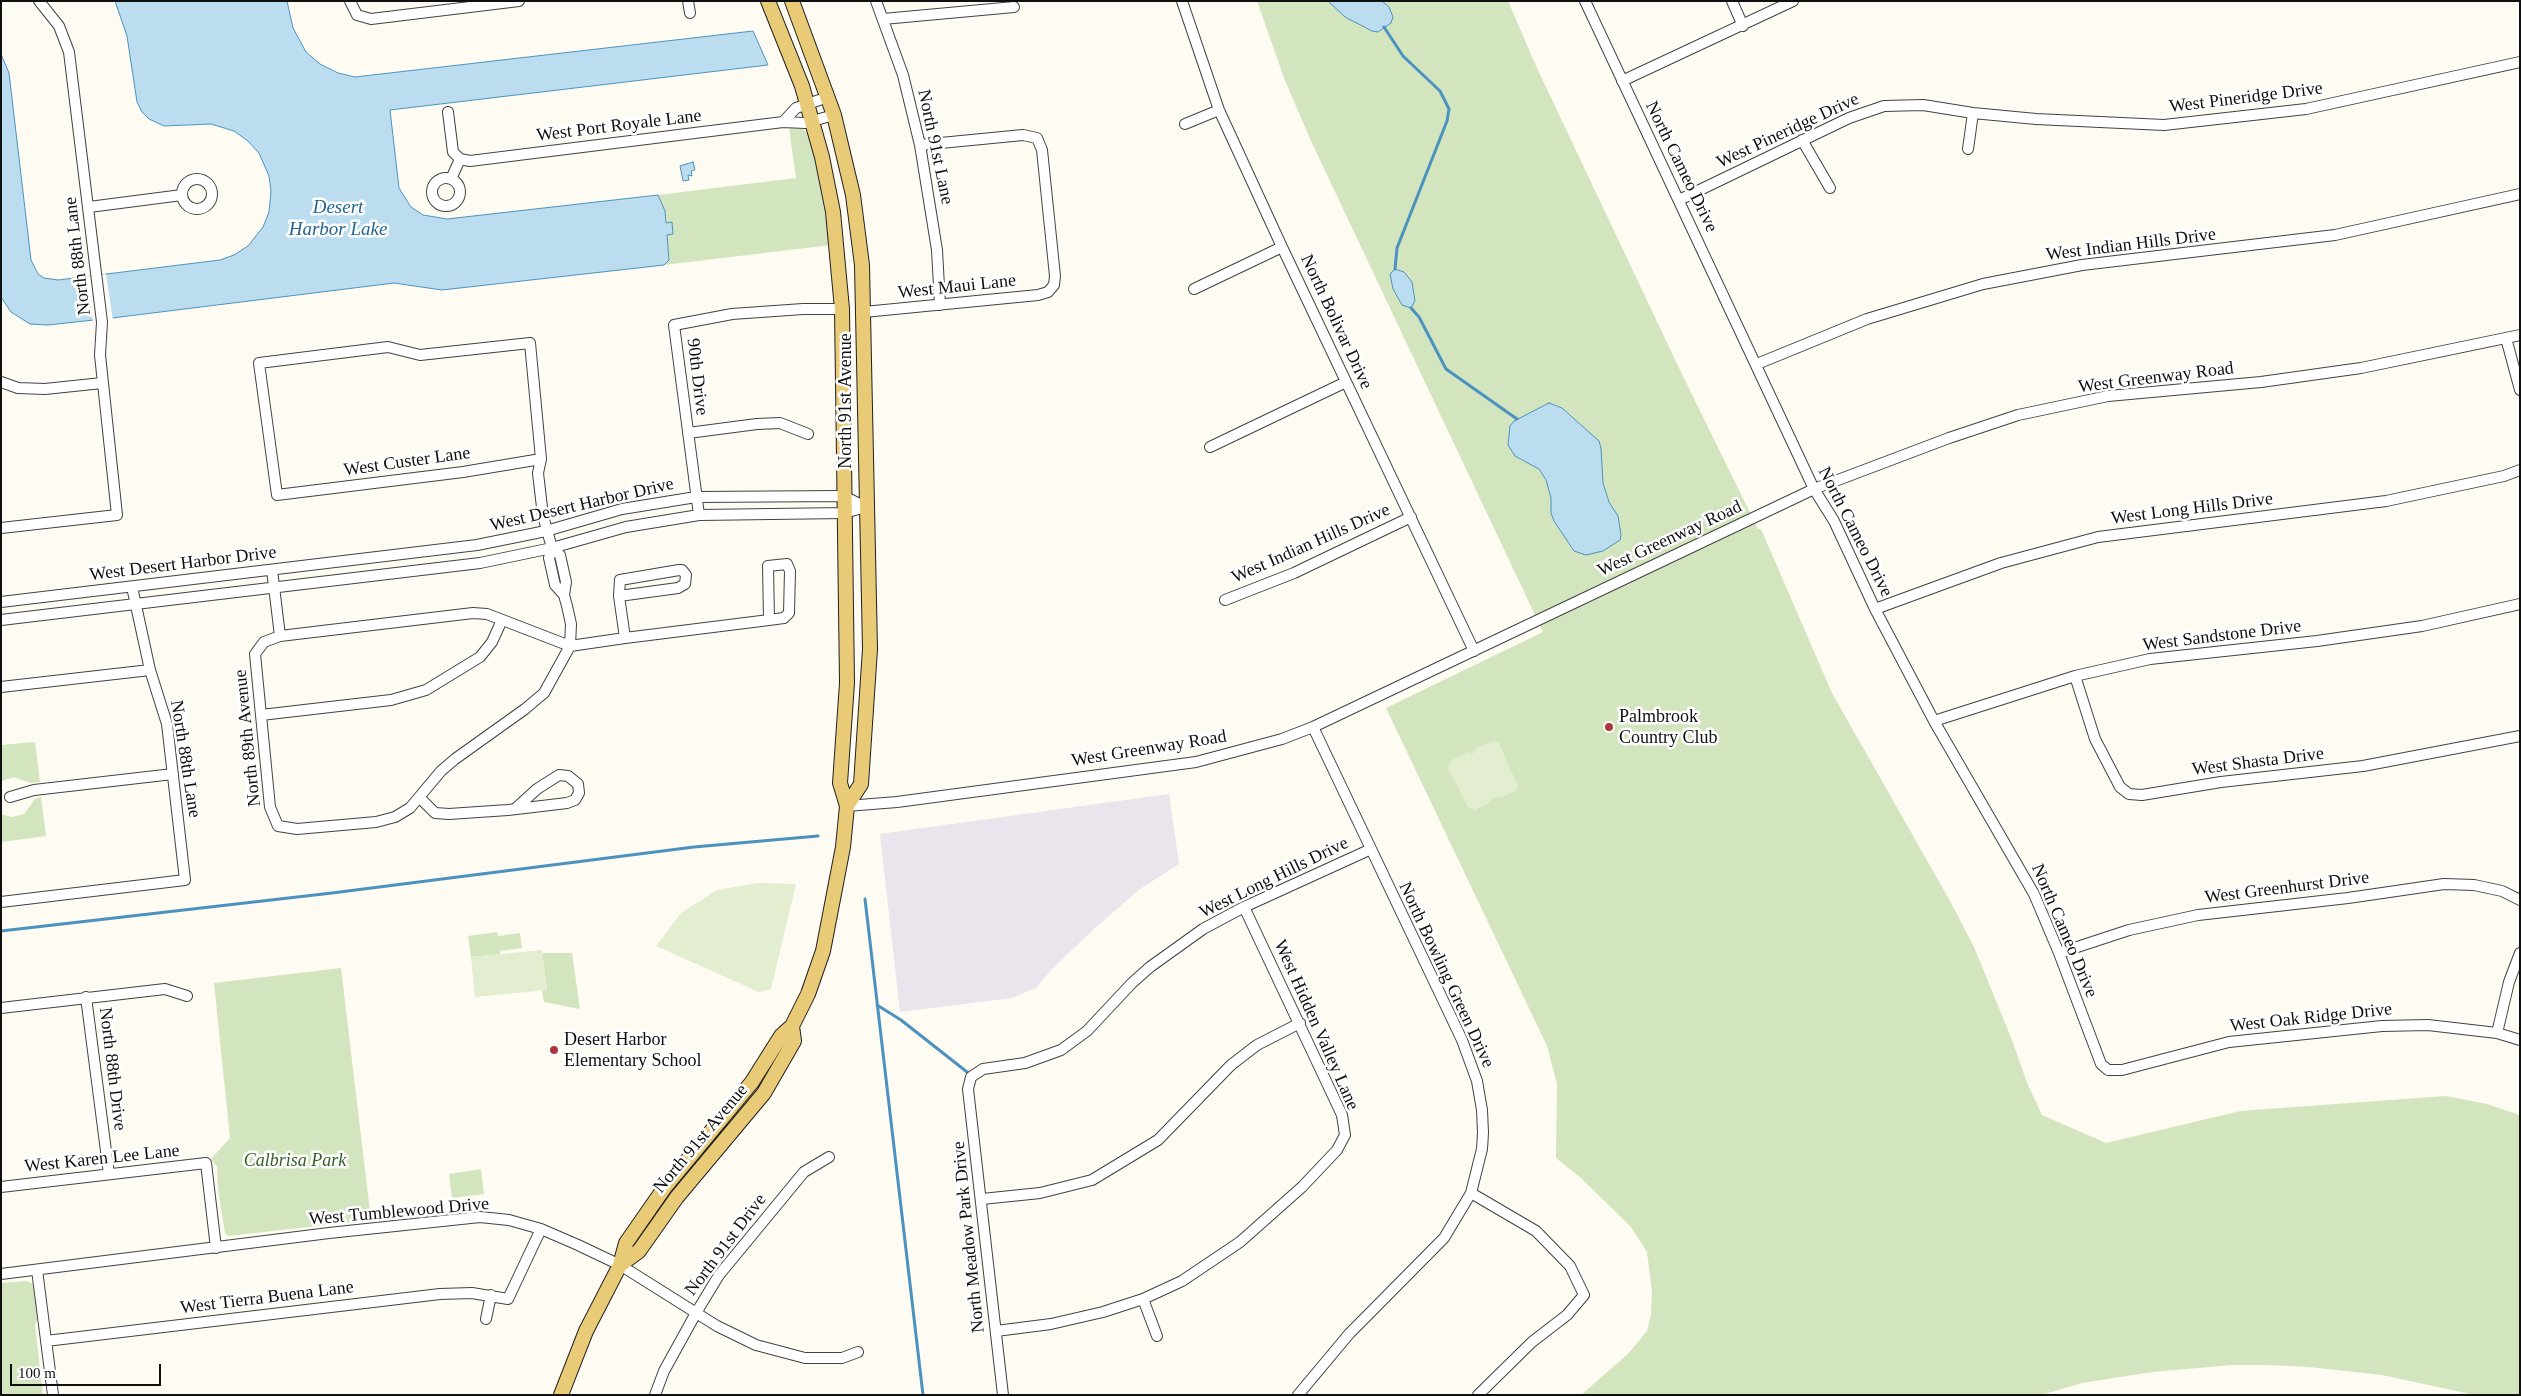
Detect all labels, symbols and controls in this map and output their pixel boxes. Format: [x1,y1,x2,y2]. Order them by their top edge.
street label: West Pineridge Drive [2168,78,2324,118]
street label: North 91st Lane [912,88,958,206]
street label: West Pineridge Drive [1713,89,1863,173]
street label: North Cameo Drive [1640,98,1722,236]
street label: West Port Royale Lane [535,105,703,147]
street label: North 88th Lane [60,196,96,316]
water label: Desert Harbor Lake [289,197,387,241]
street label: West Indian Hills Drive [2045,224,2217,266]
street label: North Bolivar Drive [1295,251,1377,393]
street label: West Maui Lane [897,270,1017,304]
street label: North 91st Avenue [835,333,857,469]
street label: 90th Drive [682,337,712,417]
street label: West Greenway Road [2077,358,2235,398]
street label: West Custer Lane [342,442,472,482]
street label: North Cameo Drive [1813,463,1897,601]
street label: West Desert Harbor Drive [488,473,676,537]
street label: West Long Hills Drive [2110,488,2274,530]
street label: West Greenway Road [1595,496,1745,582]
street label: West Indian Hills Drive [1228,499,1394,589]
street label: West Desert Harbor Drive [88,542,278,586]
street label: West Sandstone Drive [2142,616,2302,656]
street label: North 89th Avenue [230,668,266,808]
street label: North 88th Lane [165,699,205,819]
place label: Palmbrook Country Club [1619,706,1718,749]
marker: Palmbrook Country Club [1603,721,1615,733]
street label: West Greenway Road [1070,726,1228,772]
street label: West Shasta Drive [2191,743,2325,781]
street label: West Long Hills Drive [1196,833,1352,923]
street label: North Cameo Drive [2026,861,2102,1001]
street label: West Greenhurst Drive [2204,867,2370,909]
street label: North Bowling Green Drive [1393,879,1499,1071]
street label: West Hidden Valley Lane [1269,937,1363,1113]
street label: West Oak Ridge Drive [2229,999,2393,1037]
street label: North 88th Drive [94,1006,130,1132]
place label: Desert Harbor Elementary School [564,1029,701,1072]
marker: Desert Harbor Elementary School [548,1044,560,1056]
street label: North 91st Avenue [649,1080,753,1198]
street label: West Karen Lee Lane [23,1140,181,1178]
street label: North Meadow Park Drive [948,1140,990,1334]
park label: Calbrisa Park [244,1150,346,1172]
street label: North 91st Drive [681,1190,771,1300]
street label: West Tumblewood Drive [308,1193,490,1231]
street label: West Tierra Buena Lane [179,1277,355,1319]
scale bar [12,1354,164,1386]
text: 100 m [18,1365,56,1381]

